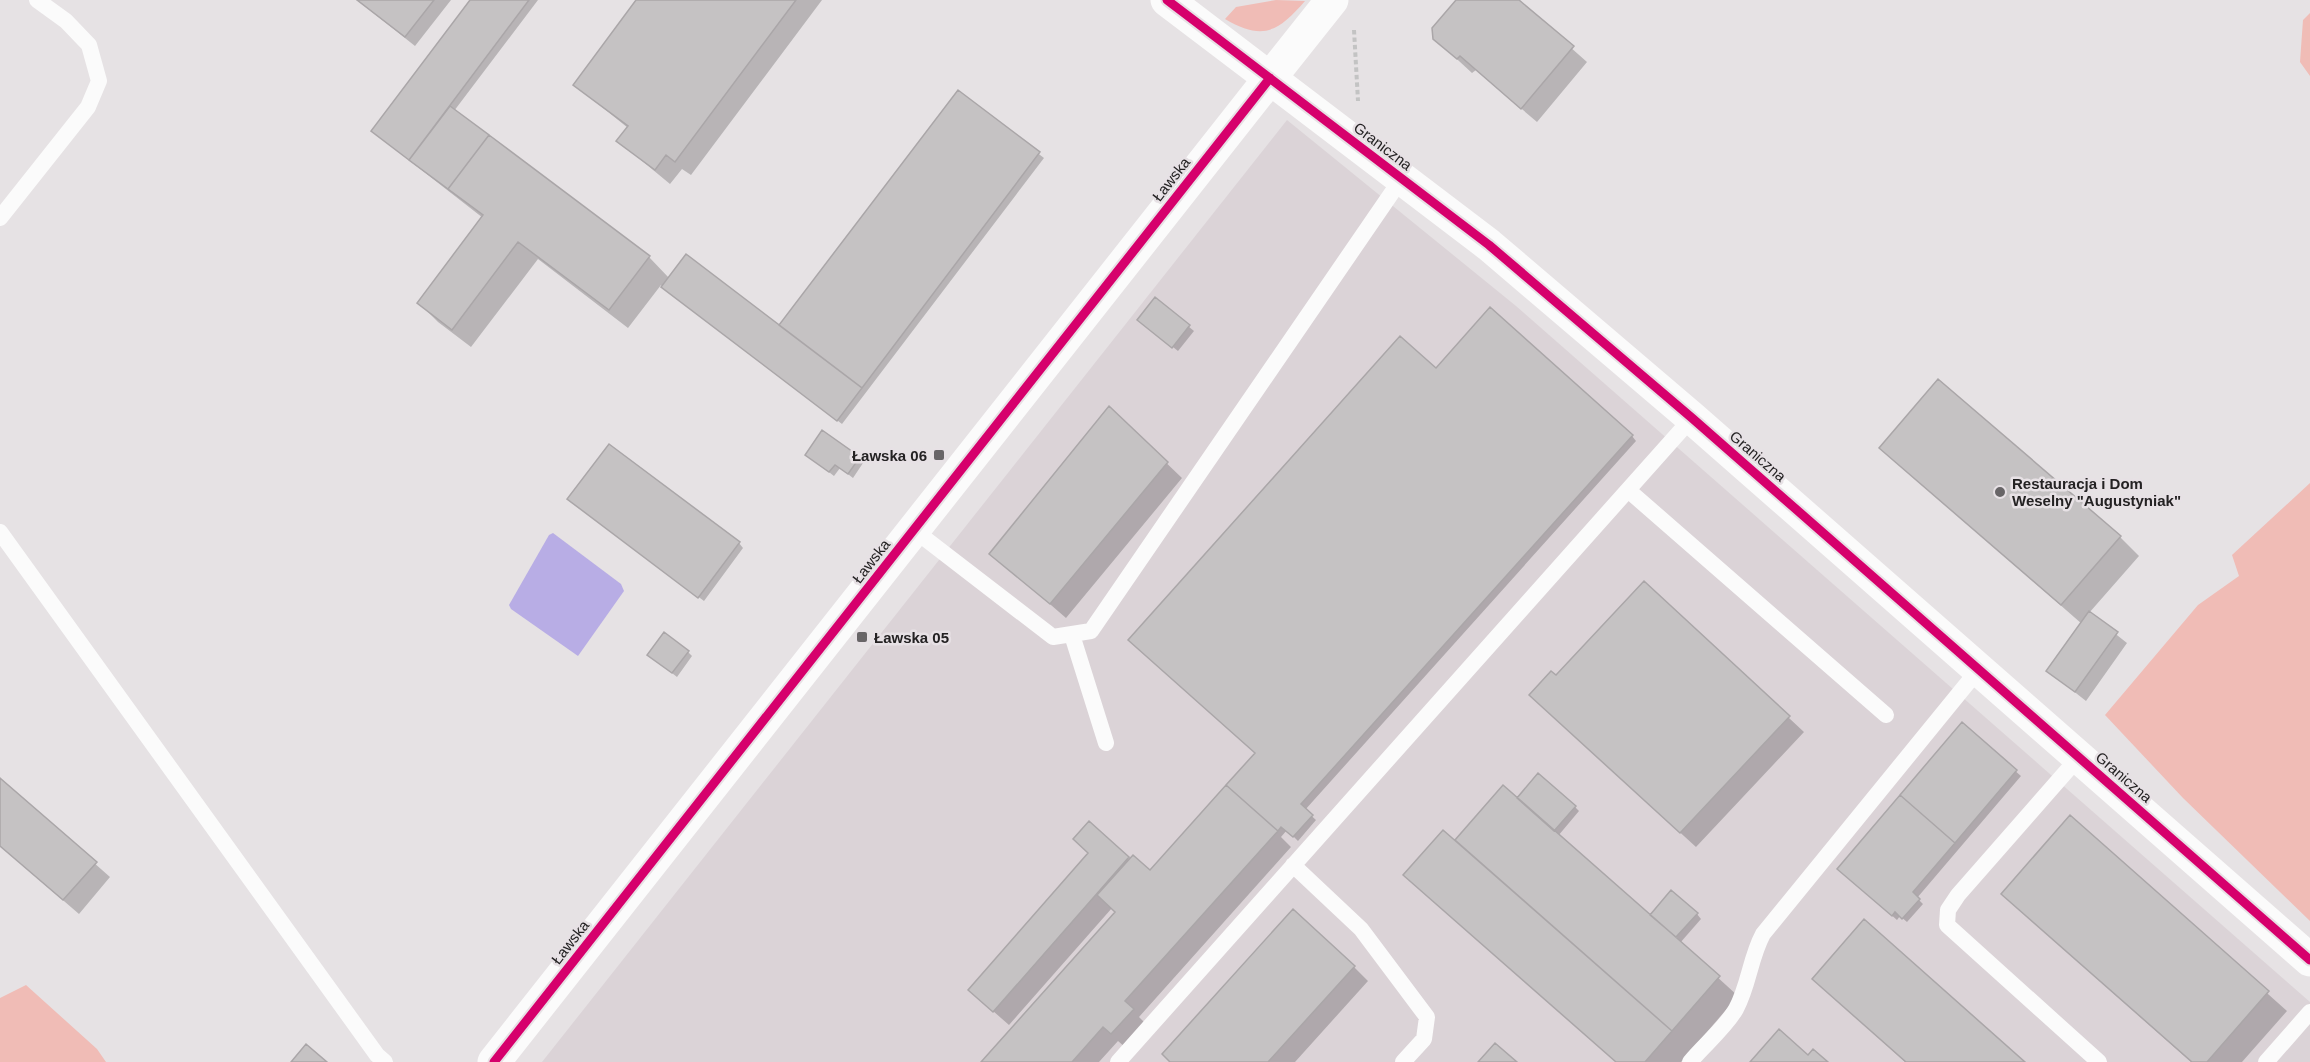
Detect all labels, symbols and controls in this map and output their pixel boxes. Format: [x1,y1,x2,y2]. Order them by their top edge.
street label: Graniczna [1351,119,1416,174]
street label: Ławska [1149,153,1194,204]
street label: Graniczna [1727,427,1790,485]
place label: Ławska 06 [852,447,927,464]
marker: Ławska 06 [932,448,946,462]
place label: Restauracja i Dom Weselny "Augustyniak" [2012,475,2181,509]
marker: Restauracja i Dom Weselny "Augustyniak" [1993,485,2007,499]
street label: Ławska [849,535,894,586]
place label: Ławska 05 [874,629,949,646]
marker: Ławska 05 [855,630,869,644]
street label: Graniczna [2093,748,2156,806]
street label: Ławska [548,916,593,967]

